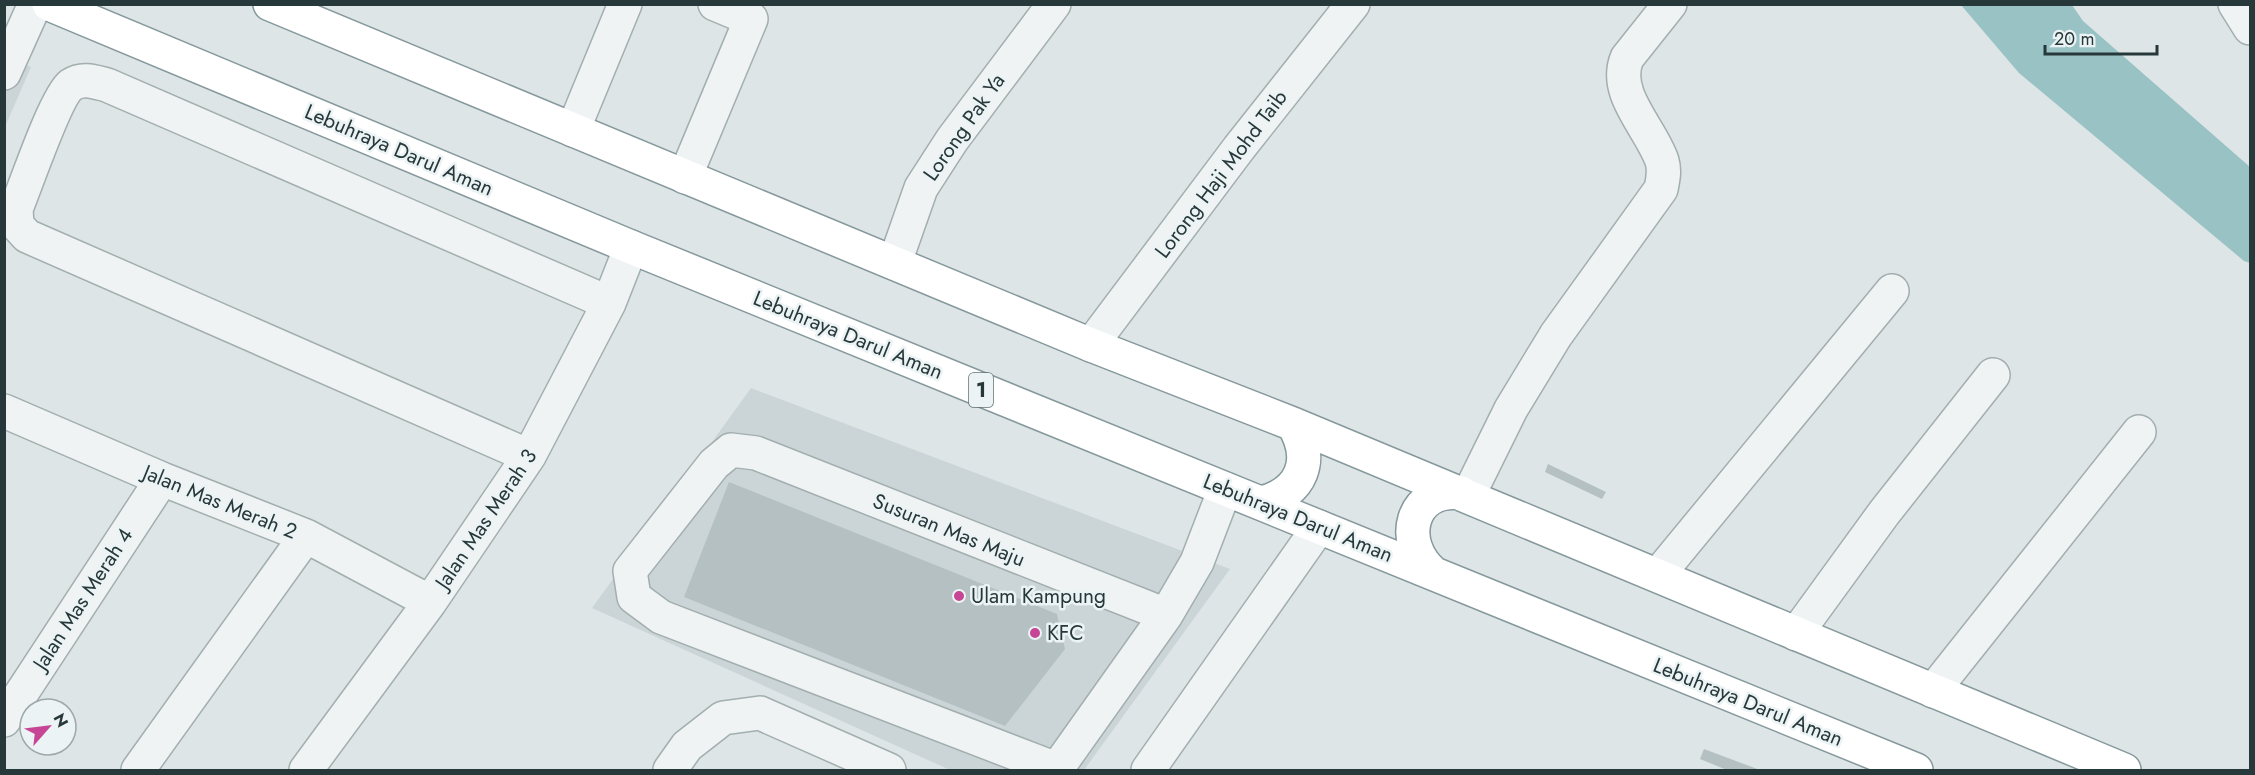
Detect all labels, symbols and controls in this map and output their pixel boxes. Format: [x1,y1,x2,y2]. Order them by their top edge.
scale bar [2045,18,2158,56]
text: 20 m [2054,26,2094,52]
street label: Lorong Pak Ya [916,67,1012,187]
street label: Lorong Haji Mohd Taib [1148,84,1294,264]
street label: Lebuhraya Darul Aman [300,97,498,203]
street label: Lebuhraya Darul Aman [749,283,947,387]
road number: 1 [969,373,993,407]
street label: Jalan Mas Merah 3 [426,443,544,598]
street label: Jalan Mas Merah 2 [136,456,302,547]
street label: Lebuhraya Darul Aman [1199,466,1397,570]
street label: Susuran Mas Maju [868,486,1030,574]
street label: Jalan Mas Merah 4 [24,522,140,678]
place label: Ulam Kampung [971,581,1106,611]
marker: Ulam Kampung [952,589,966,603]
place label: KFC [1047,618,1084,648]
marker: KFC [1028,626,1042,640]
street label: Lebuhraya Darul Aman [1649,650,1847,754]
north arrow [18,697,78,757]
text: N [48,709,74,731]

